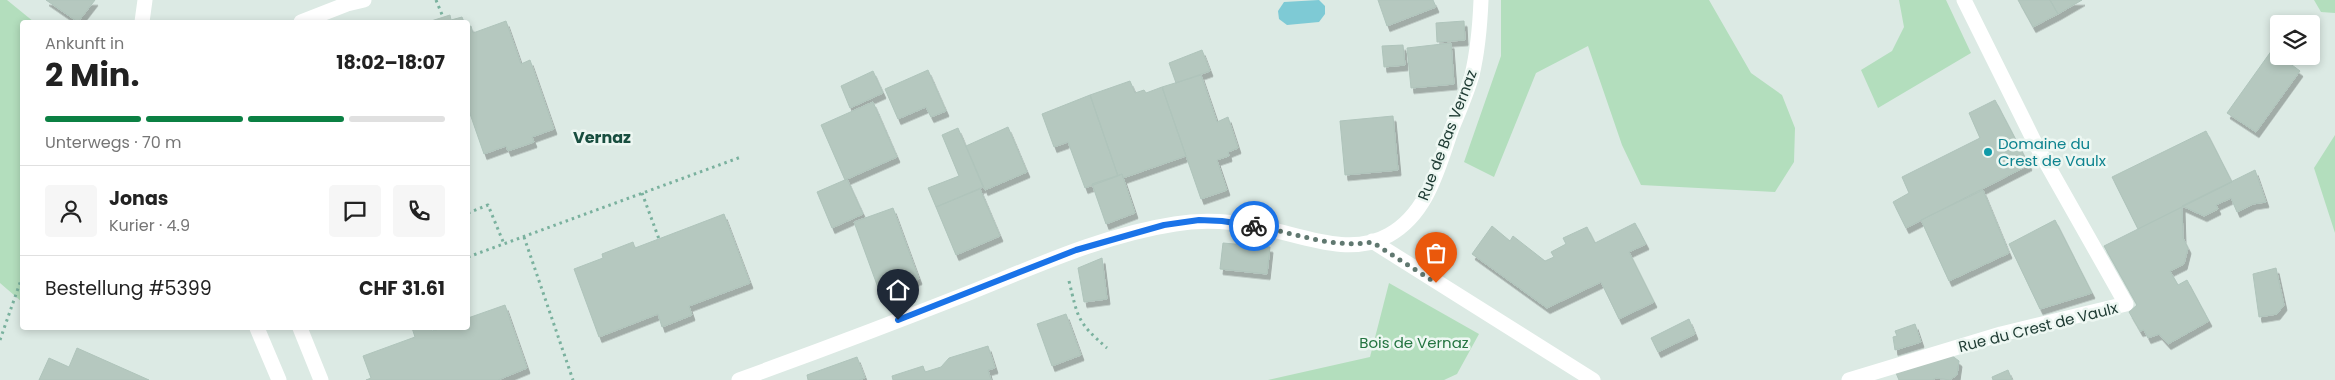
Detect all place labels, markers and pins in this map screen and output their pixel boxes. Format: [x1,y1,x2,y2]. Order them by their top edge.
place label: Domaine du Crest de Vaulx [1998,133,2106,171]
marker: Domaine du Crest de Vaulx [1982,146,1994,158]
pin [1415,232,1457,283]
pin [877,269,919,320]

